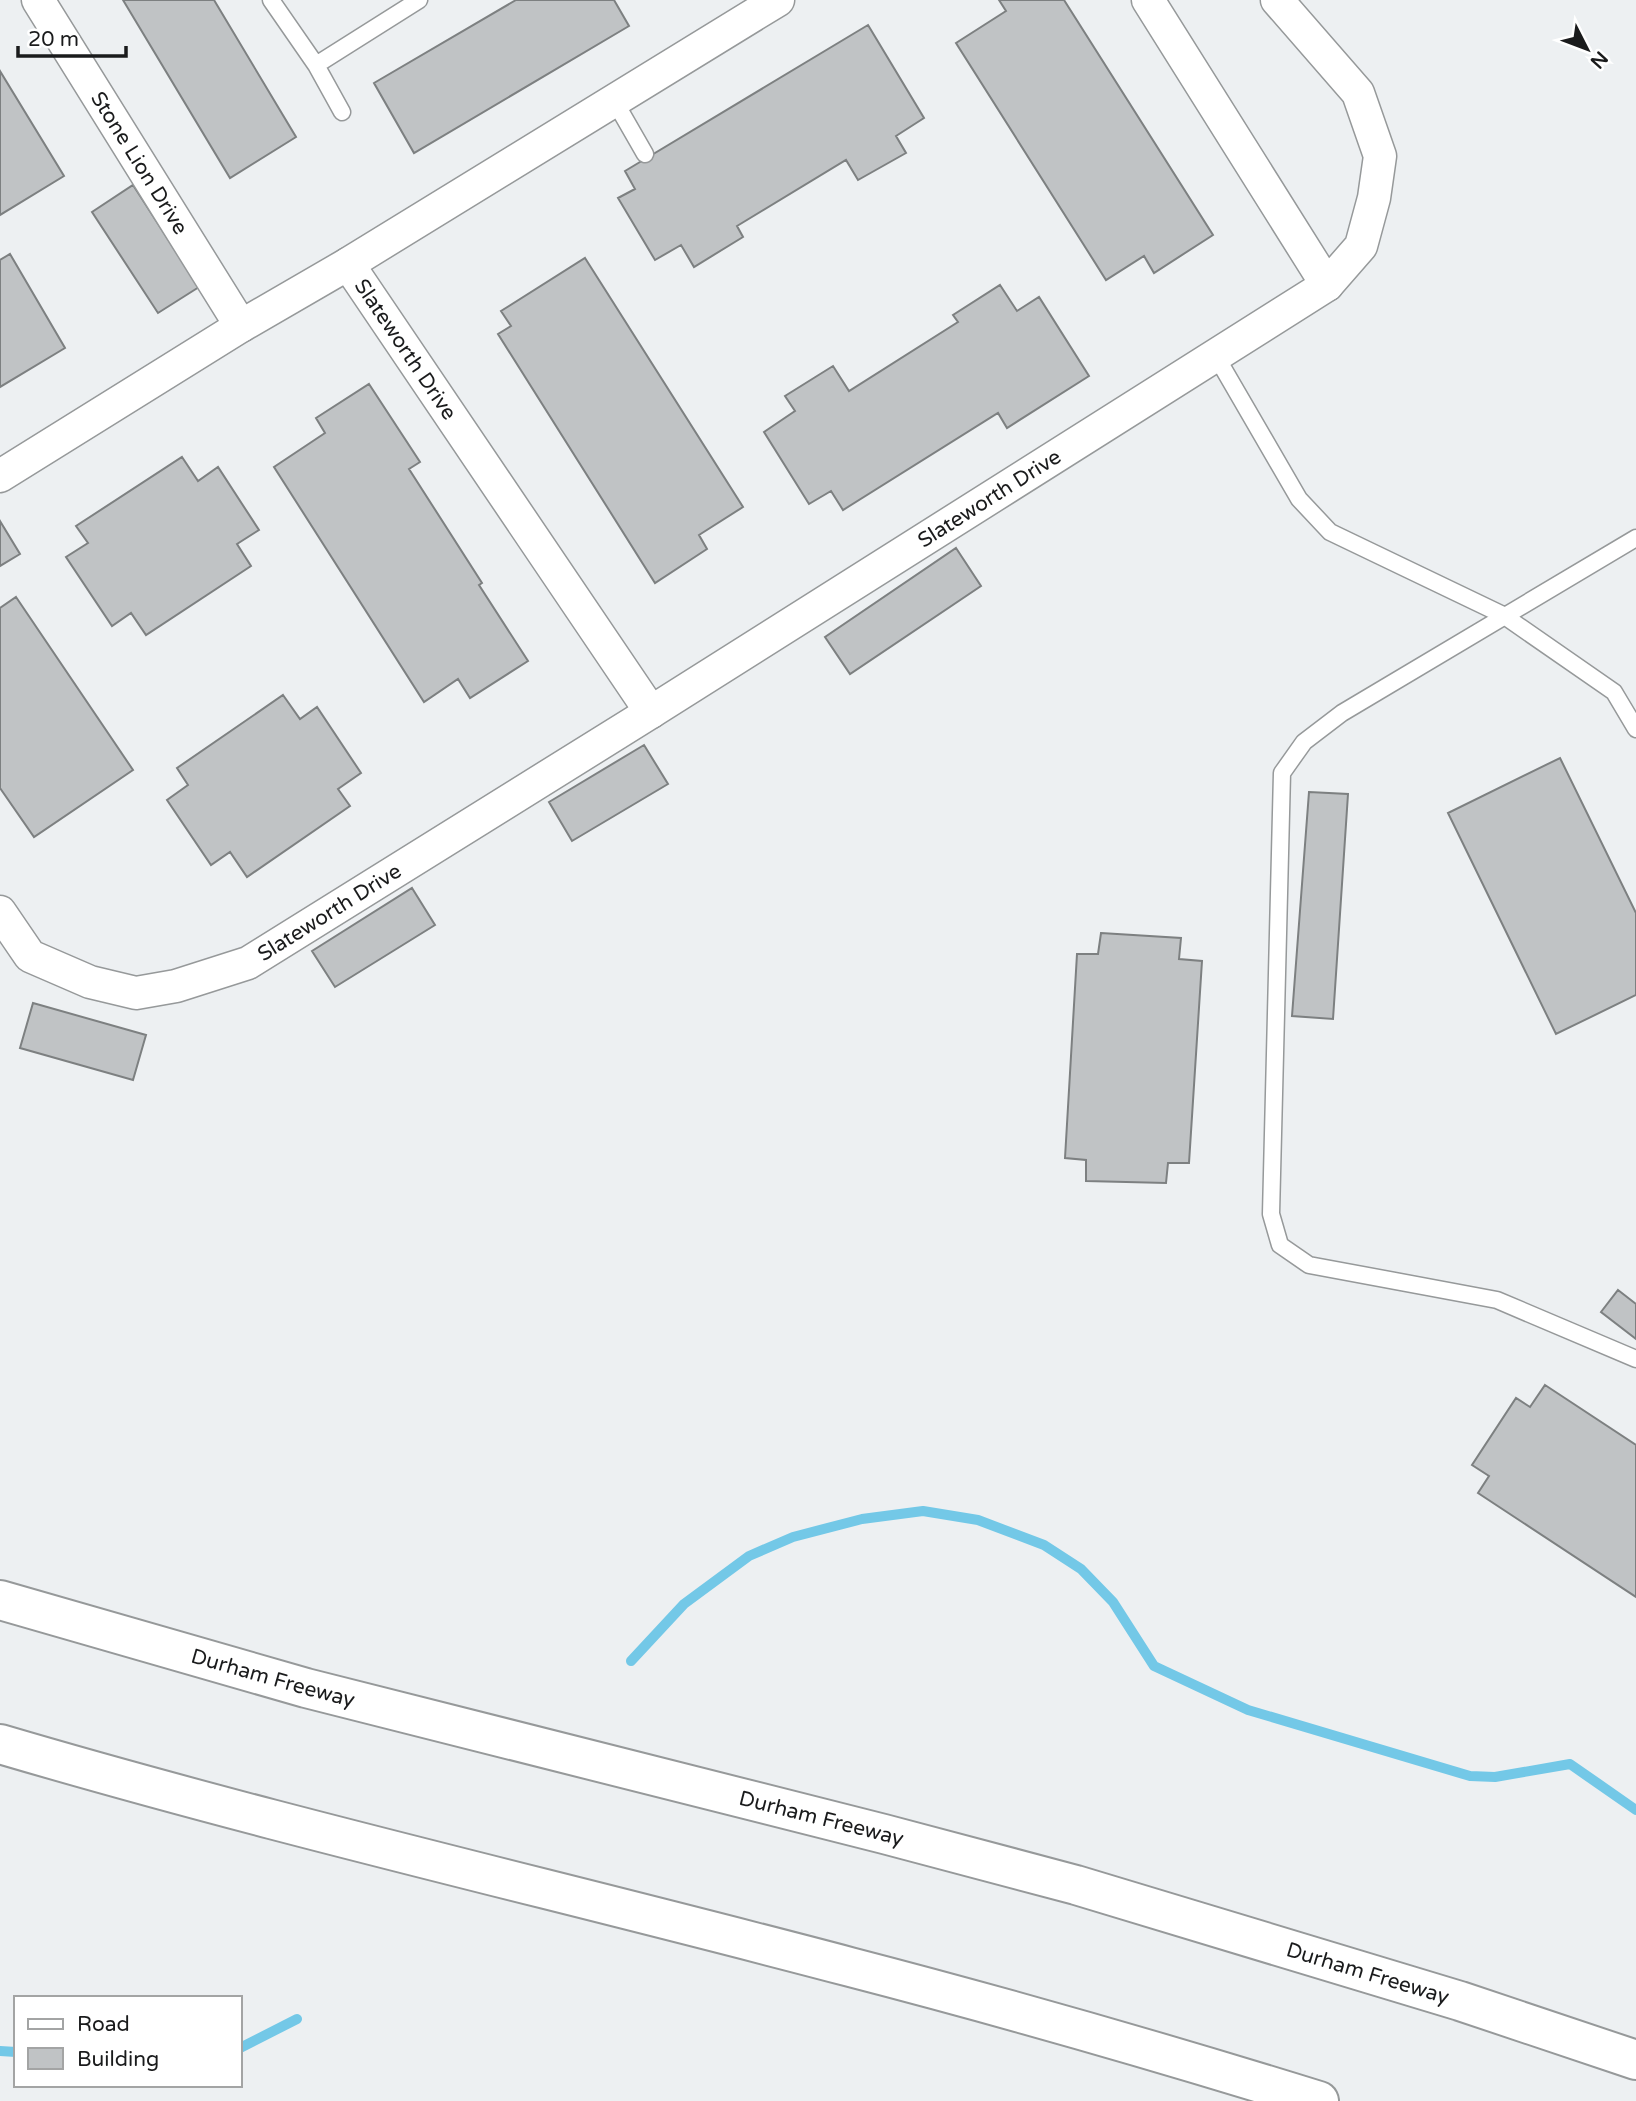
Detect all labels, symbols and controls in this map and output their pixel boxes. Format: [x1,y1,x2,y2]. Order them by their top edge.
scale bar [18,14,126,58]
north arrow [1552,14,1622,84]
text: 20 m [28,27,79,52]
text: N [1586,47,1612,73]
street label: Stone Lion Drive [86,87,193,239]
street label: Slateworth Drive [349,274,462,425]
street label: Slateworth Drive [913,444,1066,553]
street label: Slateworth Drive [253,858,406,966]
street label: Durham Freeway [188,1643,358,1712]
street label: Durham Freeway [736,1785,906,1851]
street label: Durham Freeway [1283,1937,1452,2010]
legend [14,1996,242,2087]
text: Road [77,2012,130,2037]
text: Building [77,2047,159,2072]

